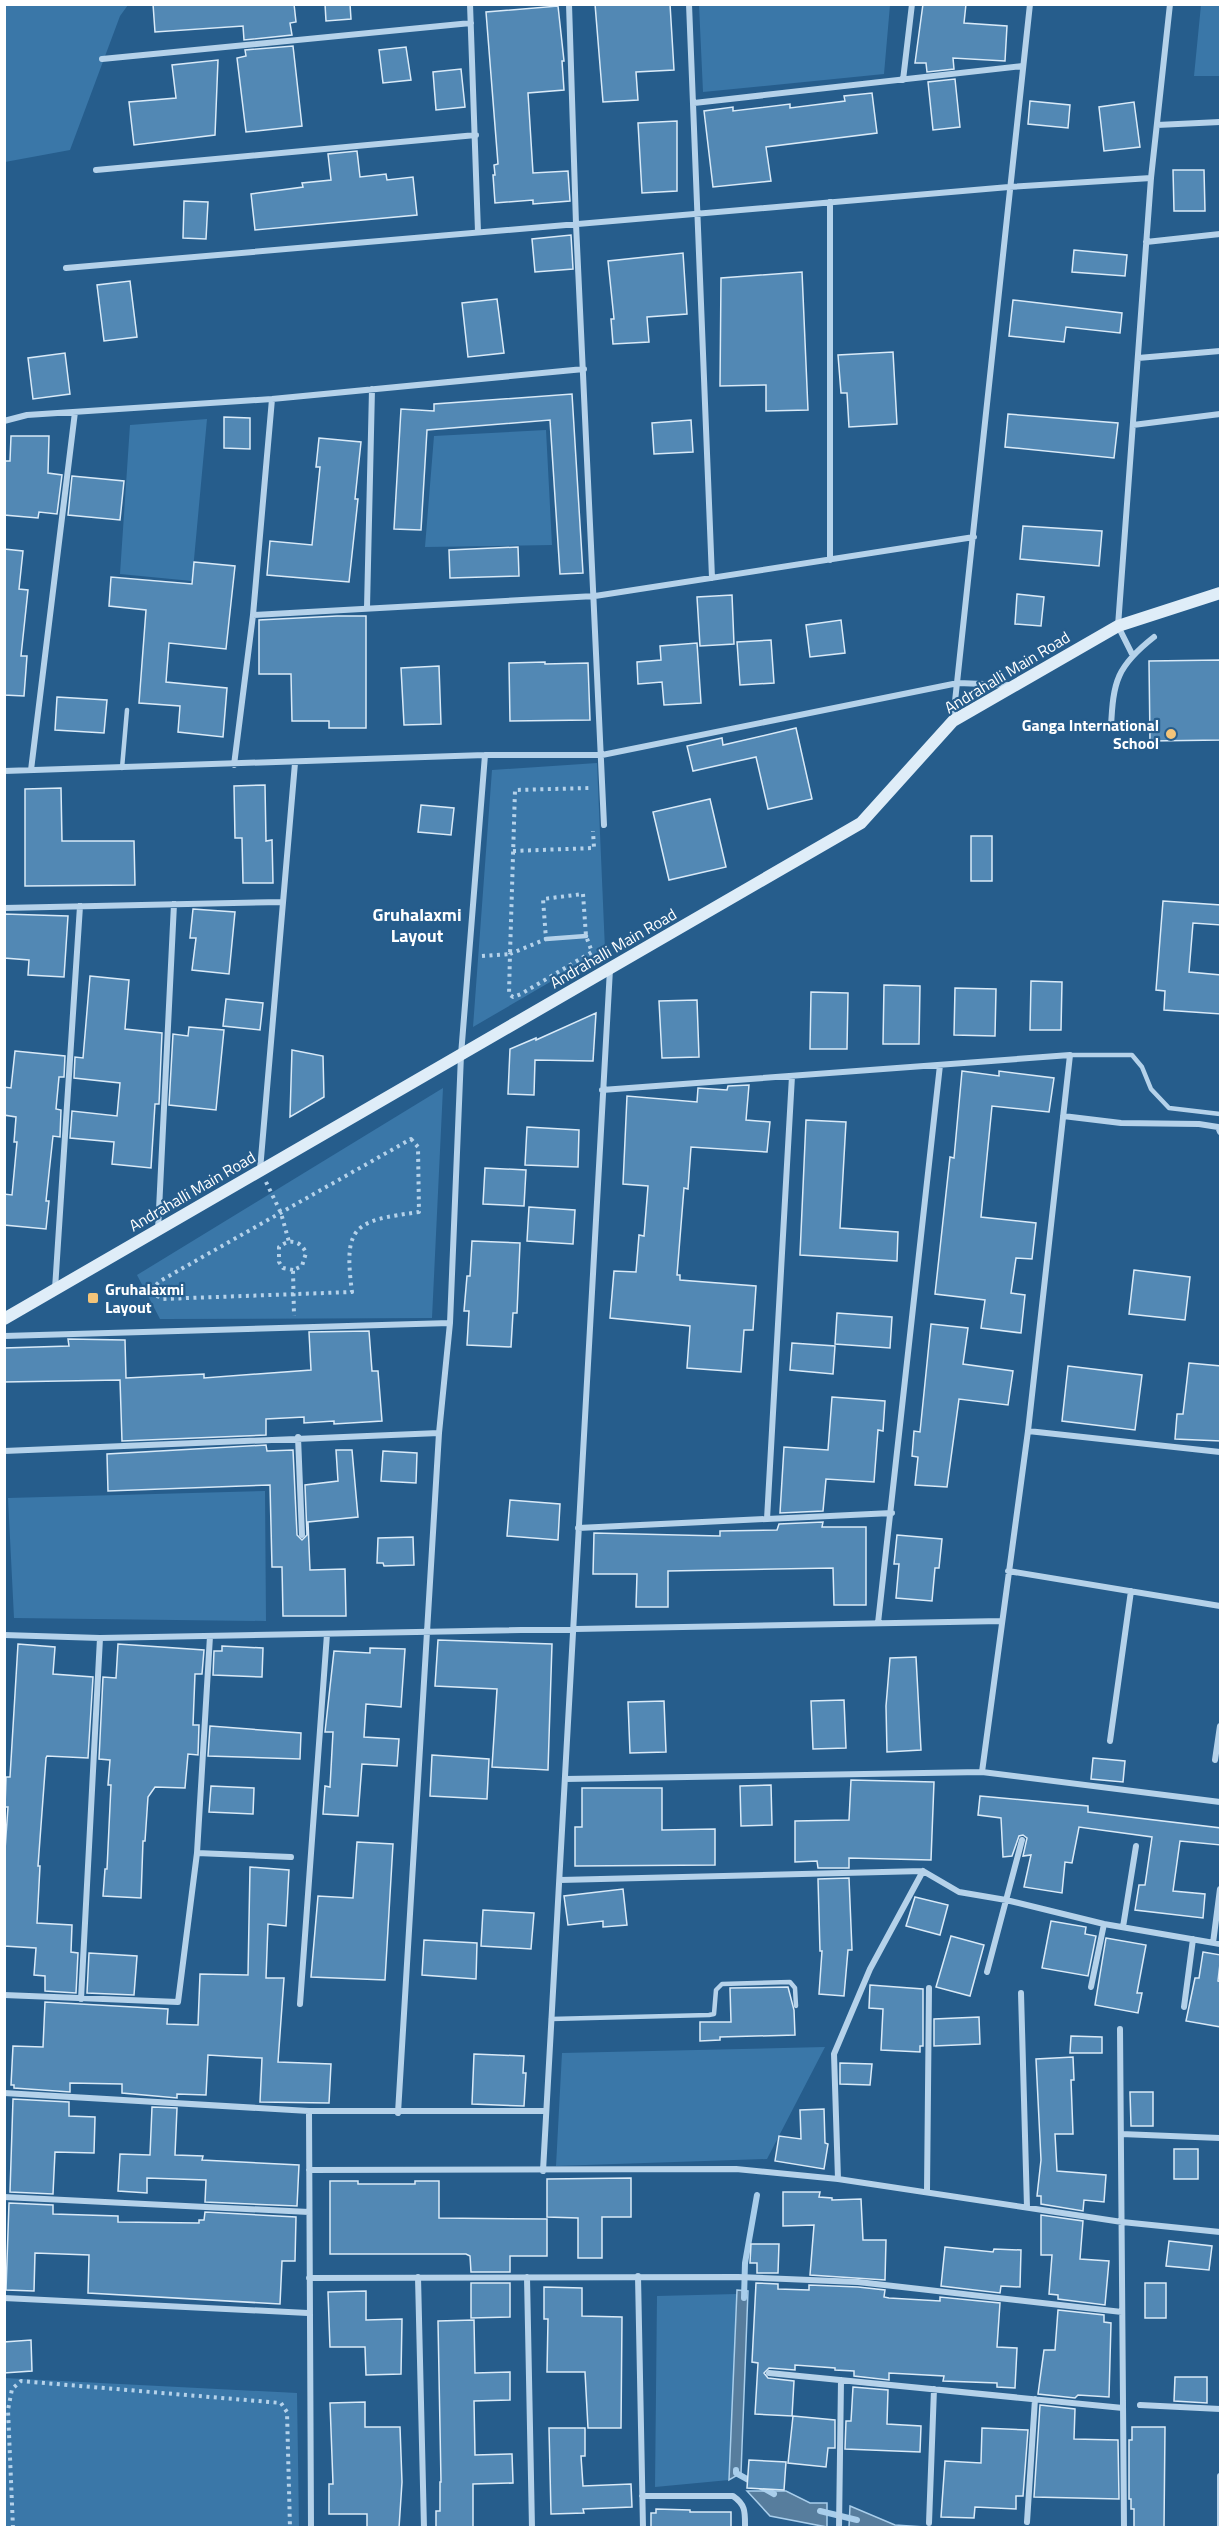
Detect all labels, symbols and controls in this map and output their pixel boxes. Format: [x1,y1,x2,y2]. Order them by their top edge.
street label: Andrahalli Main Road [940,625,1074,719]
place label: Ganga International School [1022,713,1159,755]
marker: Ganga International School [1164,727,1178,741]
district label: Gruhalaxmi Layout [372,901,462,949]
street label: Andrahalli Main Road [545,902,681,994]
street label: Andrahalli Main Road [124,1145,260,1237]
place label: Gruhalaxmi Layout [105,1277,184,1319]
marker: Gruhalaxmi Layout [86,1291,100,1305]

